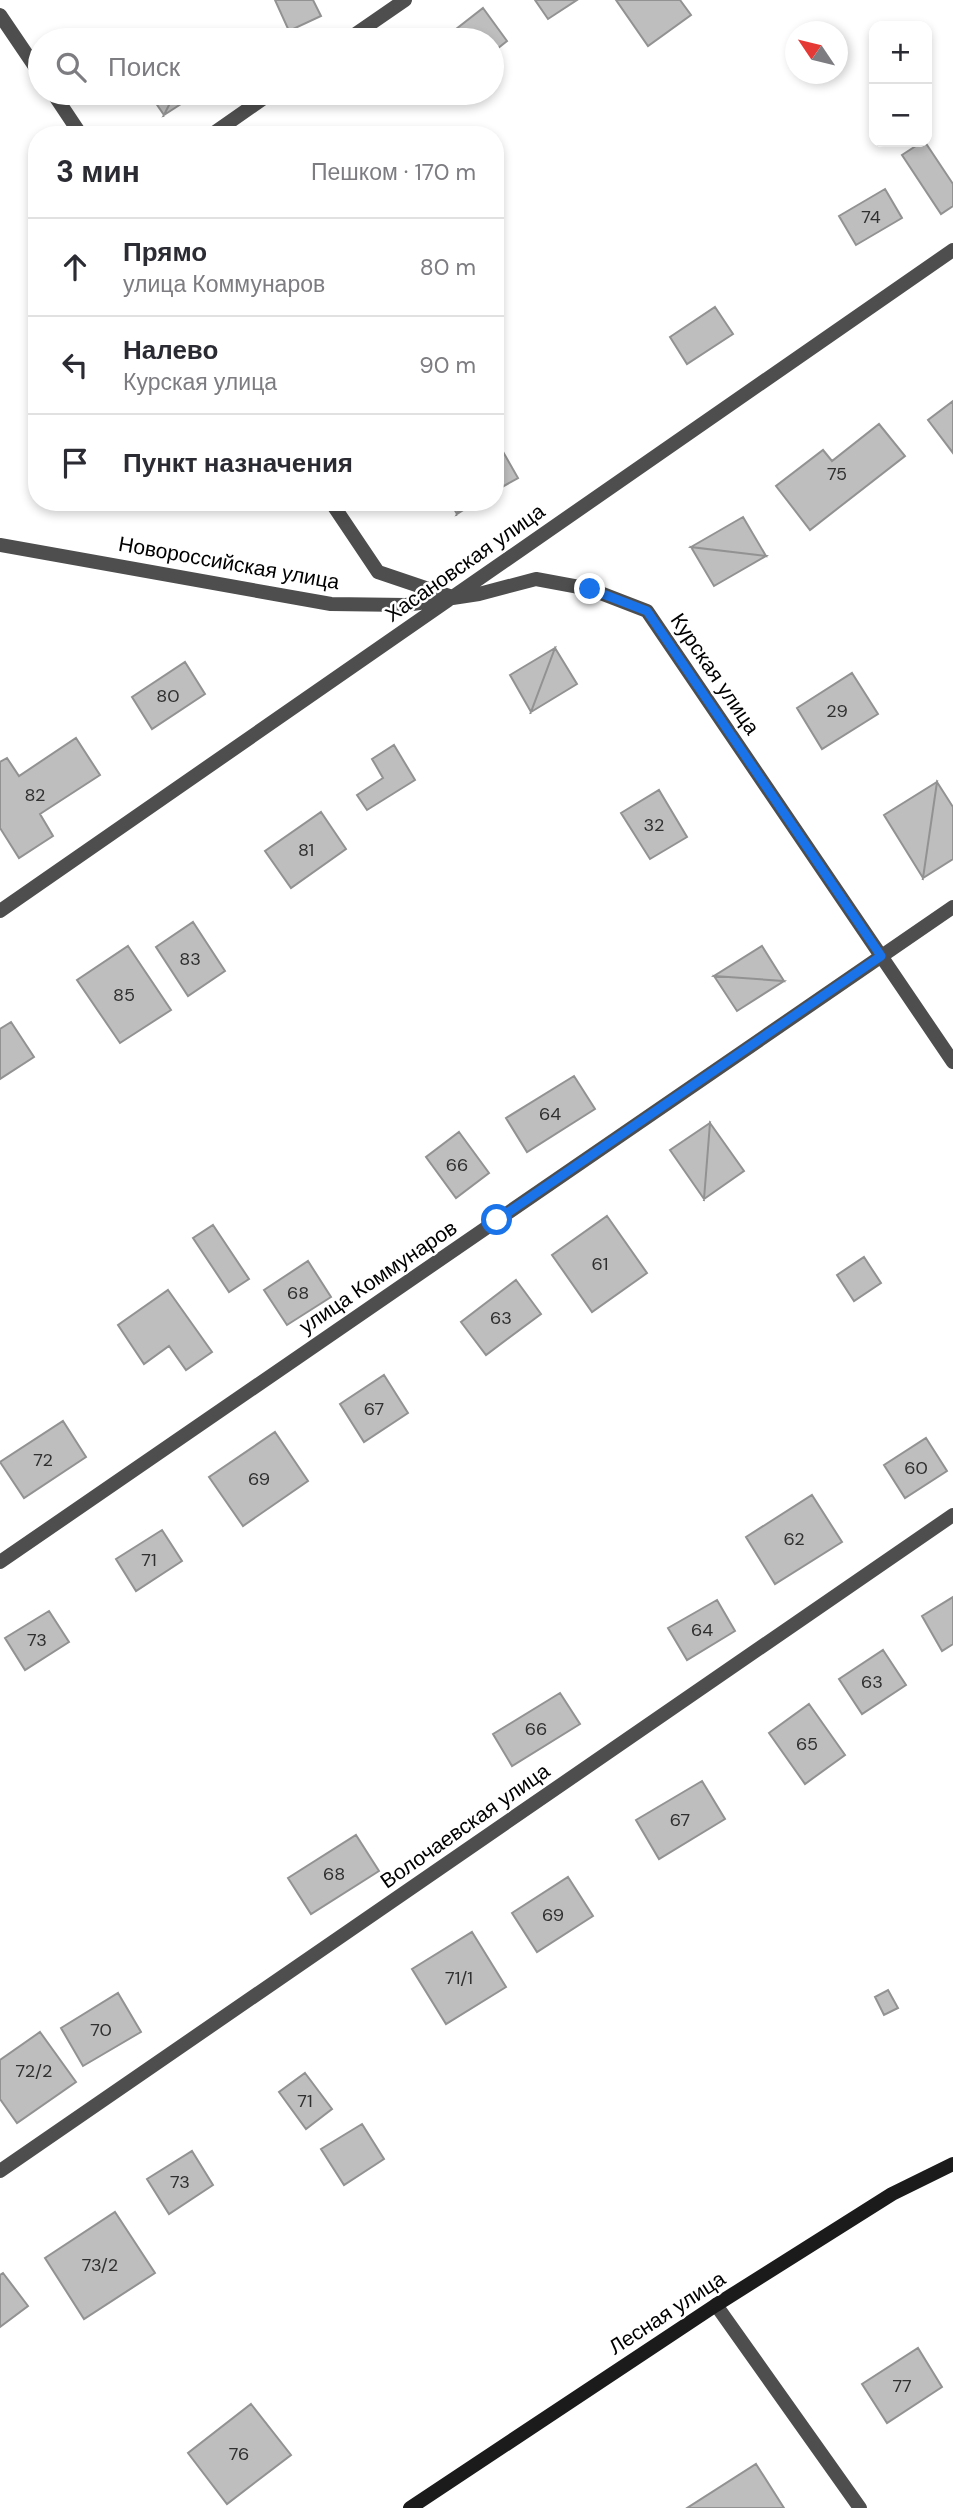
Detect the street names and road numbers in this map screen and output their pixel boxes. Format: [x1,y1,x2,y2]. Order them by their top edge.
street label: Хасановская улица [380,497,551,629]
street label: Новороссийская улица [116,530,342,596]
street label: Курская улица [664,608,766,740]
street label: улица Коммунаров [294,1214,462,1340]
street label: Волочаевская улица [375,1757,555,1895]
street label: Лесная улица [603,2265,731,2361]

